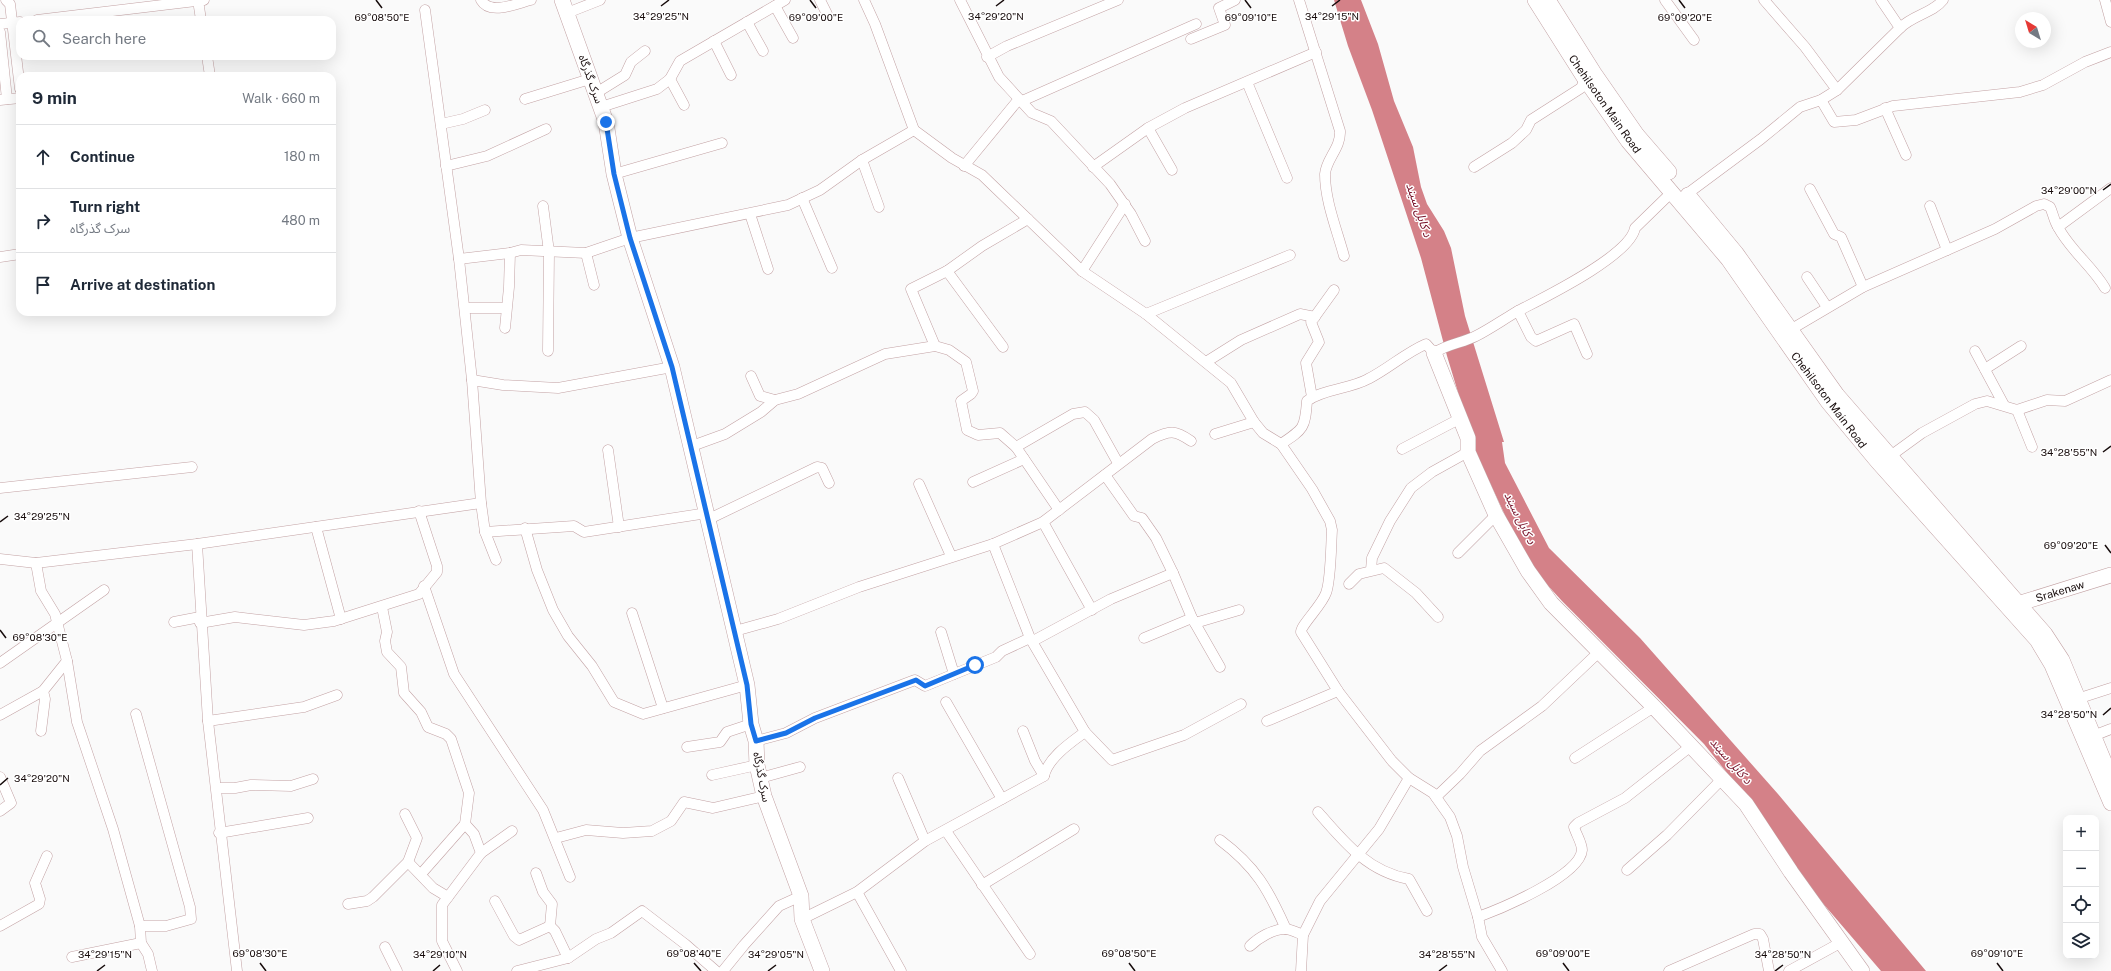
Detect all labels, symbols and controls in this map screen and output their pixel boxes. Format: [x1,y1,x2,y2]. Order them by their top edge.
text: 34°29'25"N [633,10,689,22]
text: 34°29'20"N [968,10,1024,22]
text: 34°29'15"N [1305,10,1359,22]
text: 69°08'50"E [354,11,410,23]
text: 69°09'00"E [789,11,843,23]
text: 69°09'10"E [1225,11,1277,23]
text: 69°09'20"E [1658,11,1712,23]
north arrow [2015,12,2051,48]
search box [16,16,336,60]
icon: search [30,27,52,49]
text: Search here [62,30,146,47]
street label: سرک گذرگاه [576,53,605,106]
street label: Chehilsoton Main Road [1567,53,1643,155]
text: 9 min [32,88,77,108]
text: Walk · 660 m [242,91,320,106]
route end [597,113,615,131]
icon: ahead [32,146,54,168]
text: Continue [70,148,135,165]
text: 180 m [284,149,320,164]
water label: د کابل سيند [1403,181,1435,239]
text: 34°29'00"N [2041,184,2097,196]
text: Turn right [70,198,140,215]
icon: right [32,210,54,232]
text: 480 m [281,213,320,228]
text: سرک گذرگاه [70,221,130,236]
icon: arrive [32,274,54,296]
text: Arrive at destination [70,276,215,293]
street label: Chehilsoton Main Road [1789,350,1869,450]
text: 34°28'55"N [2041,446,2097,458]
water label: د کابل سيند [1501,490,1539,547]
text: 34°29'25"N [14,510,70,522]
text: 69°09'20"E [2044,539,2098,551]
street label: Srakenaw [2034,578,2086,604]
text: 69°08'30"E [13,631,67,643]
route start [966,656,984,674]
text: 34°28'50"N [2041,708,2097,720]
water label: د کابل سيند [1707,735,1755,787]
street label: سرک گذرگاه [750,751,773,804]
text: 34°29'20"N [14,772,70,784]
map controls [2063,815,2099,959]
button: + [2063,815,2099,851]
button: − [2063,851,2099,887]
button: locate [2063,887,2099,923]
button: layers [2063,923,2099,959]
text: 69°08'30"E [233,947,287,959]
text: 69°08'40"E [667,947,721,959]
text: 69°08'50"E [1101,947,1157,959]
text: 69°09'00"E [1536,947,1590,959]
text: 69°09'10"E [1971,947,2023,959]
text: 34°29'15"N [78,948,132,960]
text: 34°29'10"N [413,948,467,960]
text: 34°29'05"N [748,948,804,960]
text: 34°28'55"N [1419,948,1475,960]
text: 34°28'50"N [1755,948,1811,960]

